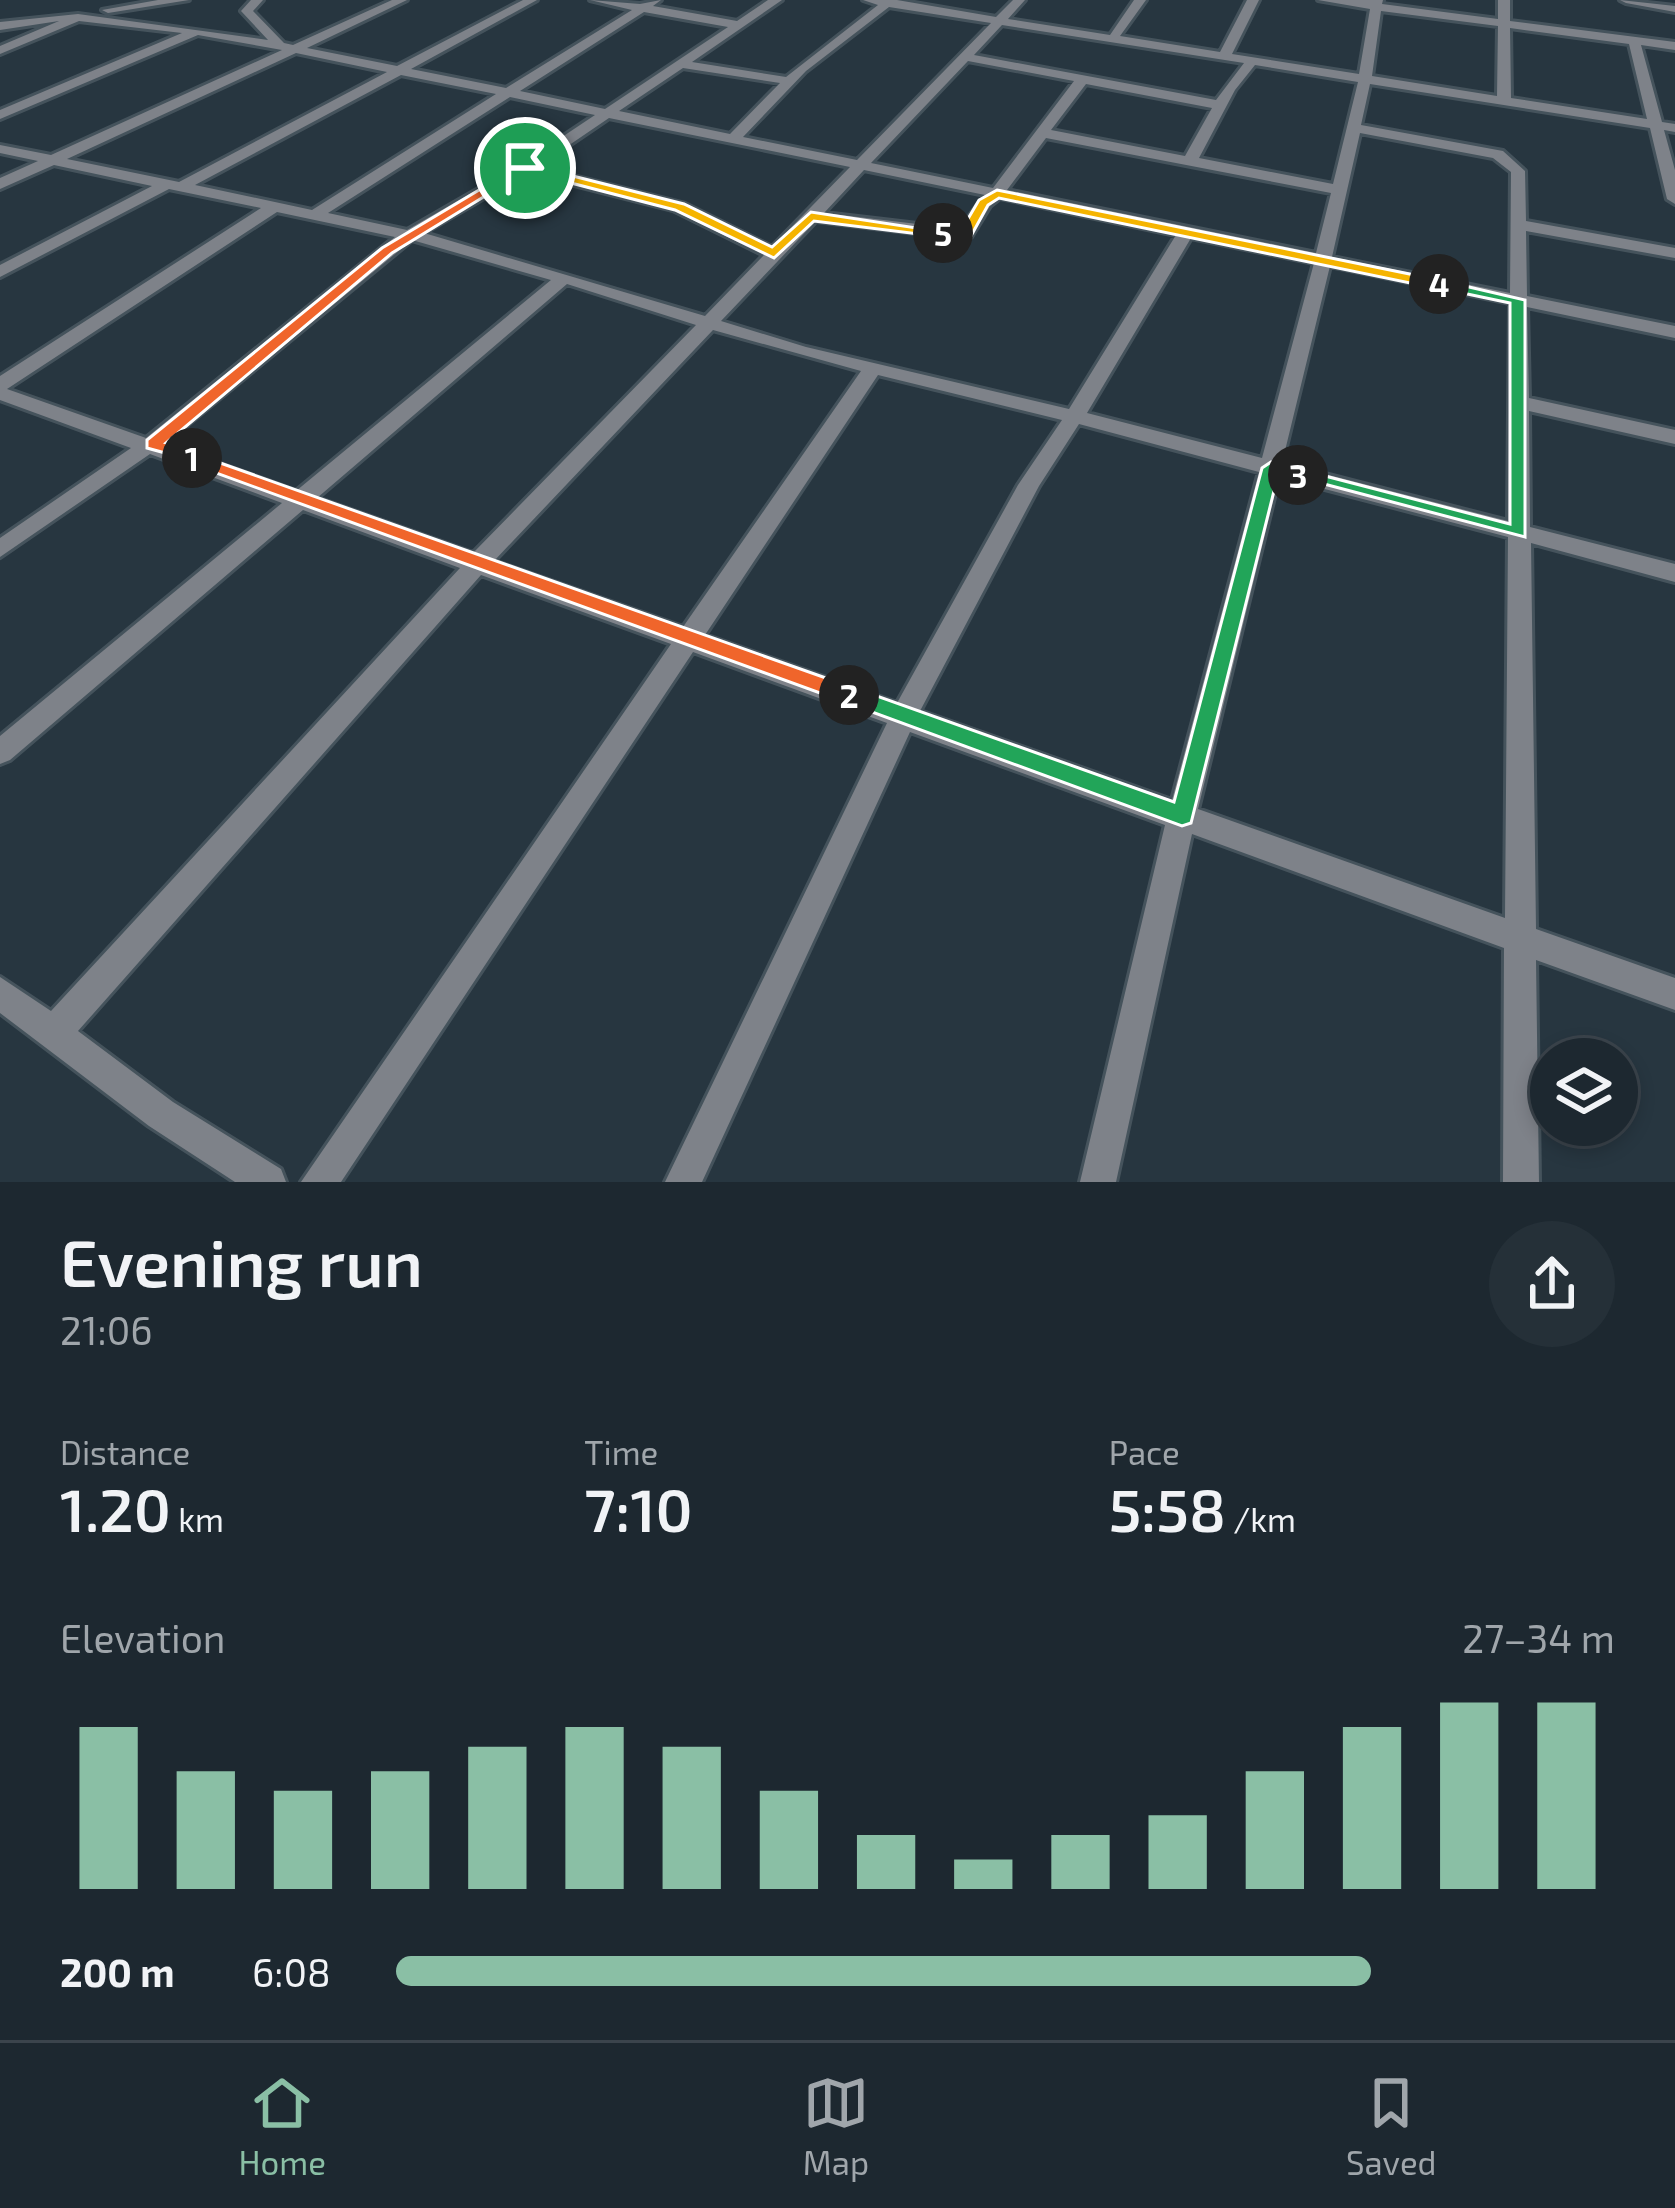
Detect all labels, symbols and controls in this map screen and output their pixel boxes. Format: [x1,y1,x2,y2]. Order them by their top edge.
pin [474,117,576,219]
icon: arrive [492,135,558,201]
pin: 5 [913,203,973,263]
text: 5 [934,213,952,253]
pin: 4 [1409,254,1469,314]
text: 4 [1428,264,1450,304]
pin: 1 [162,428,222,488]
text: 1 [185,438,199,478]
pin: 3 [1268,445,1328,505]
text: 3 [1289,455,1307,495]
pin: 2 [819,665,879,725]
text: 2 [839,675,859,715]
map controls [1530,1038,1638,1146]
button: layers [1530,1038,1638,1146]
text: Evening run [60,1221,423,1300]
button: share [1489,1221,1615,1347]
text: 21:06 [60,1306,152,1353]
text: Distance [60,1432,190,1472]
text: Time [584,1432,658,1472]
text: Pace [1109,1432,1180,1472]
text: 1.20 [60,1472,171,1544]
text: 7:10 [584,1472,693,1544]
text: 5:58 [1109,1472,1226,1544]
text: km [171,1499,224,1539]
text: /km [1226,1499,1296,1539]
text: Elevation [60,1614,225,1661]
text: 27–34 m [1462,1614,1615,1661]
text: 200 m [60,1948,175,1995]
text: 6:08 [252,1948,331,1995]
tab: Home [238,2070,326,2182]
tab: Map [803,2070,869,2182]
tab: Saved [1346,2070,1437,2182]

